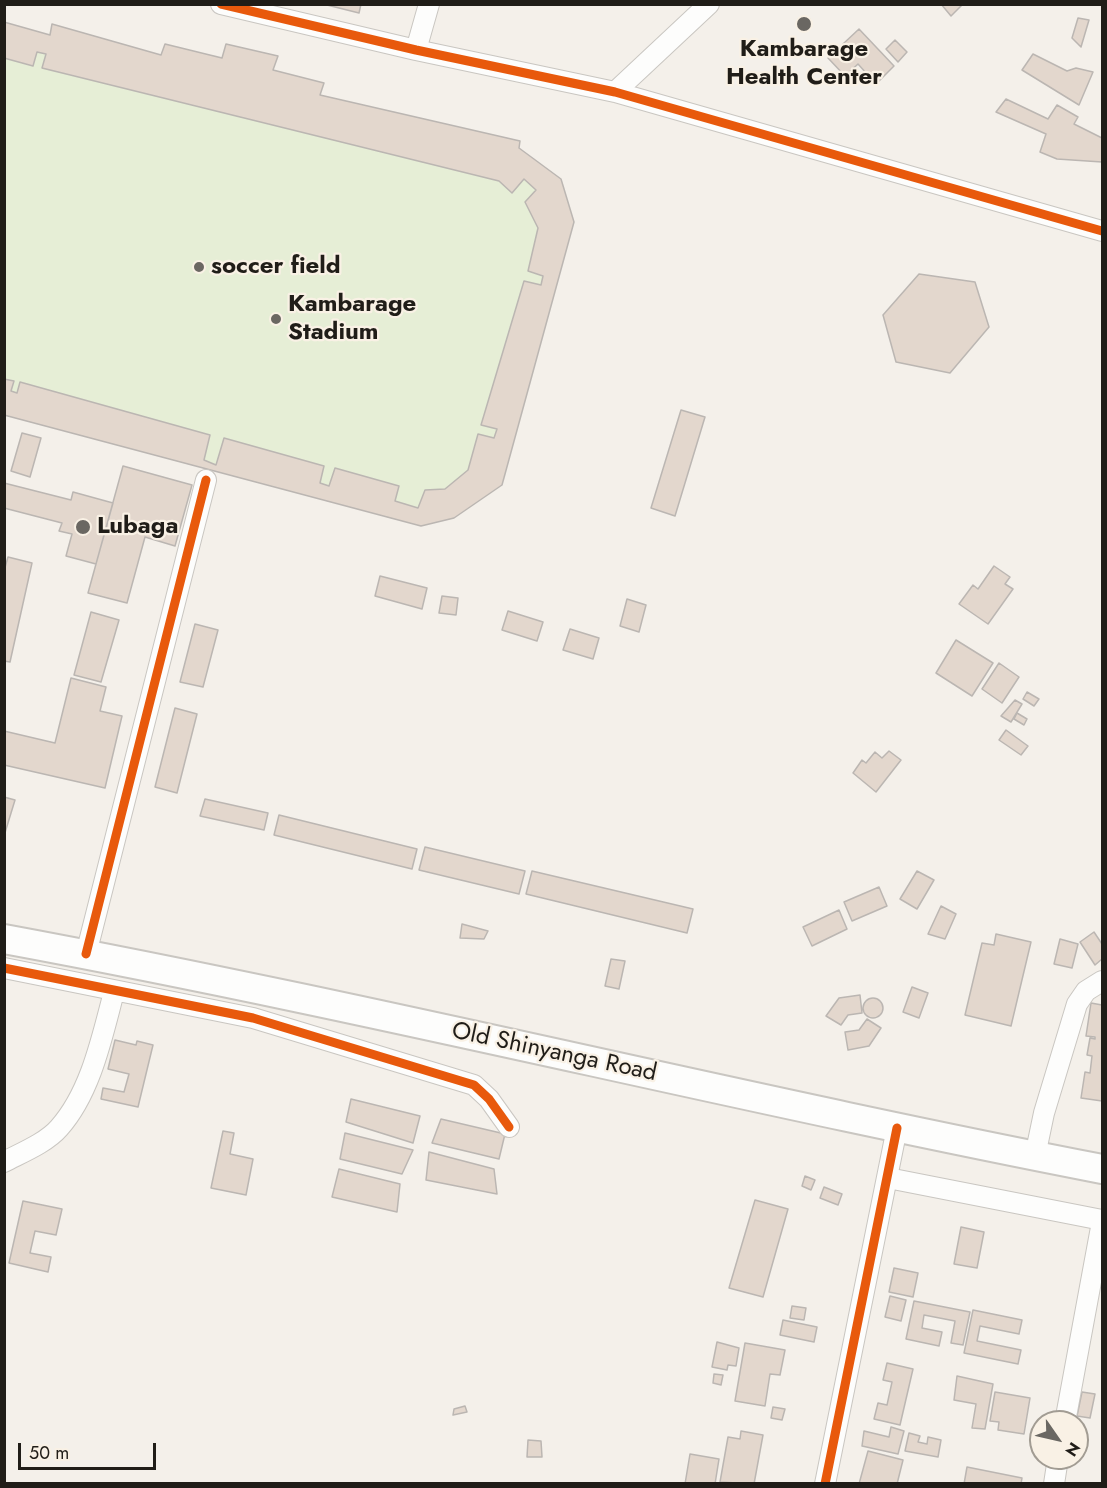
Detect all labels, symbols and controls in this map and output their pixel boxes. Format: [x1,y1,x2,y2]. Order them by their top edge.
marker: Kambarage Health Center [795,15,813,33]
place label: Kambarage Health Center [726,36,882,92]
place label: soccer field [211,253,341,281]
marker: soccer field [192,260,206,274]
place label: Kambarage Stadium [288,291,416,347]
marker: Kambarage Stadium [269,312,283,326]
place label: Lubaga [97,513,178,541]
marker: Lubaga [74,518,92,536]
street label: Old Shinyanga Road [449,1017,659,1089]
north arrow [1029,1410,1089,1470]
scale bar [21,1431,159,1469]
text: N [1060,1438,1086,1461]
text: 50 m [29,1440,69,1466]

